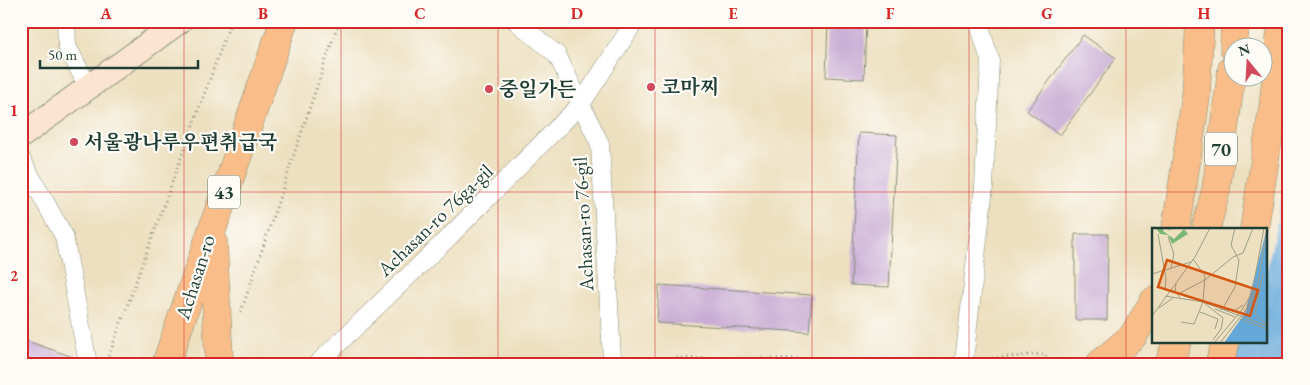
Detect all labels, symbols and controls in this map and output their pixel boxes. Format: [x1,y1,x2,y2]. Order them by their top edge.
text: A [99,3,112,24]
text: B [258,3,268,24]
text: C [414,3,426,24]
text: D [571,3,583,24]
text: E [728,3,738,24]
text: F [886,3,895,24]
text: G [1041,3,1053,24]
text: H [1198,3,1211,24]
scale bar [40,38,198,70]
north arrow [1222,38,1272,88]
text: N [1236,39,1253,60]
text: 50 m [48,45,77,64]
place label: 코마찌 [661,74,719,100]
place label: 중일가든 [499,76,576,102]
marker: 코마찌 [645,81,657,93]
marker: 중일가든 [483,83,495,95]
text: 1 [10,100,18,121]
place label: 서울광나루우편취급국 [84,129,277,155]
road number: 70 [1205,132,1237,166]
marker: 서울광나루우편취급국 [68,136,80,148]
street label: Achasan-ro 76-gil [566,156,600,293]
street label: Achasan-ro 76ga-gil [371,158,499,283]
road number: 43 [208,176,240,208]
inset map [1152,228,1268,342]
street label: Achasan-ro [169,231,221,323]
text: 2 [10,265,19,286]

